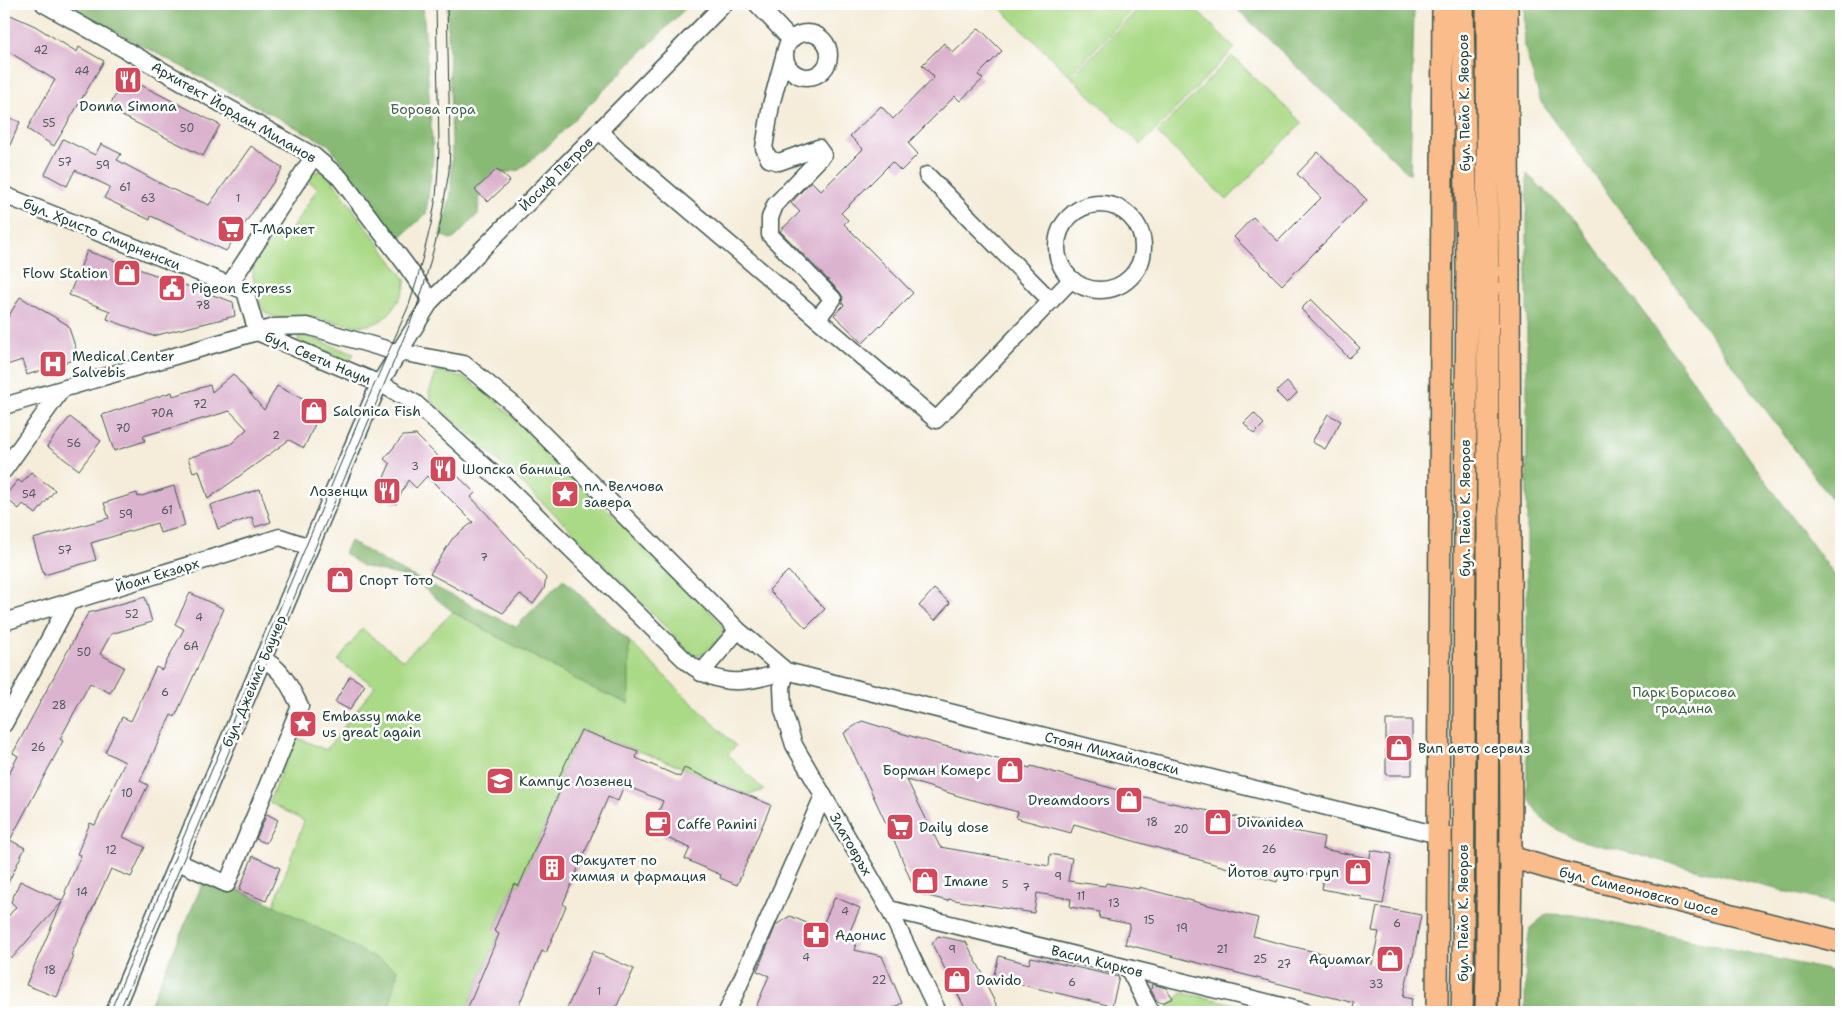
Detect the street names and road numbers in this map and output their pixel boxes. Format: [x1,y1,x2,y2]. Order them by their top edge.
street label: бул. Пейо К. Яворов [1454,34,1474,172]
street label: Архитект Йордан Миланов [148,57,320,167]
street label: Йосиф Петров [515,133,597,215]
street label: бул. Христо Смирненски [20,194,184,274]
street label: бул. Свети Наум [262,327,374,389]
street label: бул. Пейо К. Яворов [1456,439,1474,577]
street label: Йоан Екзарх [113,554,201,596]
street label: бул. Джеймс Баучер [218,612,290,750]
street label: Стоян Михайловски [1043,728,1181,778]
street label: Златовръх [826,809,876,879]
street label: бул. Пейо К. Яворов [1454,844,1472,982]
street label: бул. Симеоновско шосе [1557,862,1721,920]
street label: Васил Кирков [1049,941,1145,981]

